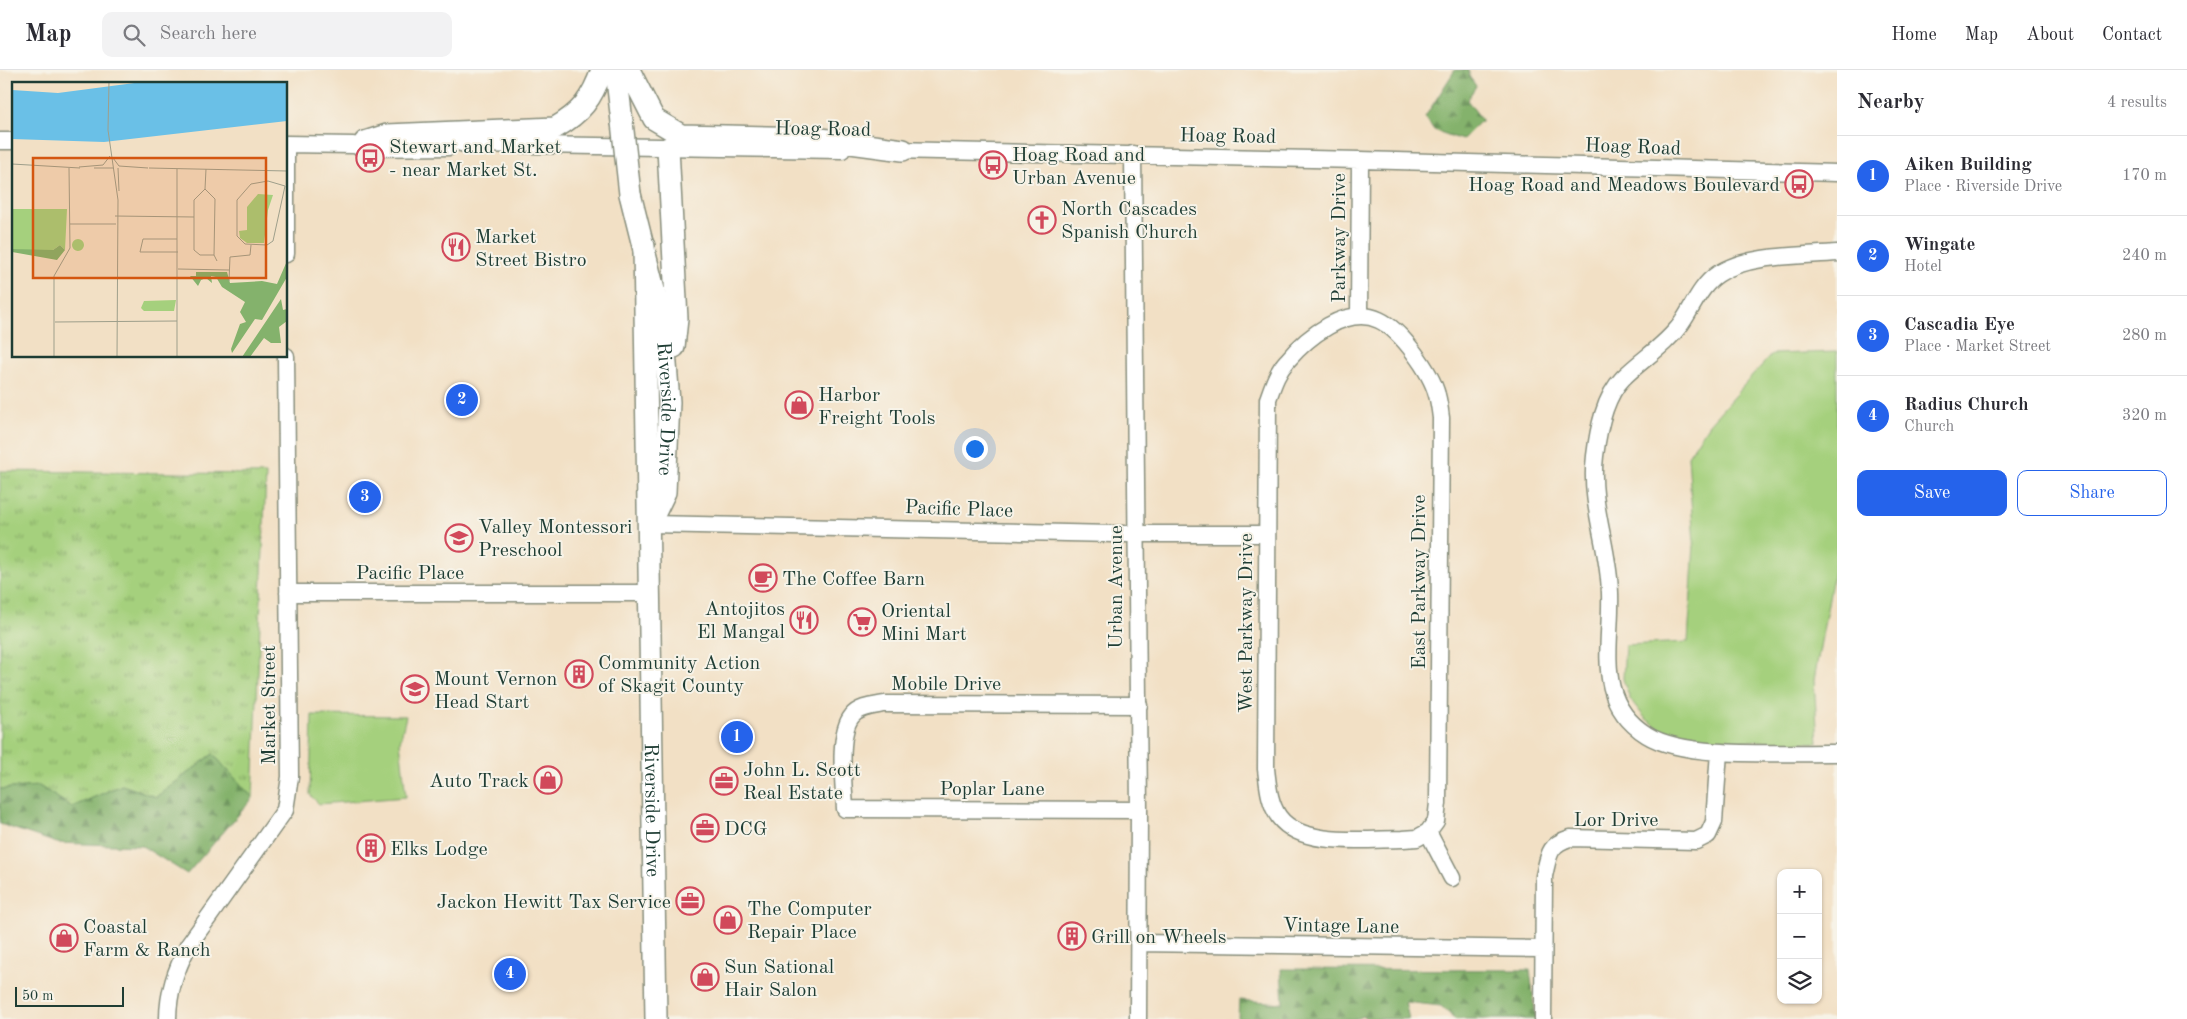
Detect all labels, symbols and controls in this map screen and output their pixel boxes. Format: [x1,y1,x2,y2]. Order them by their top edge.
search box [102,12,452,57]
icon: search [120,21,148,49]
text: Map [25,23,72,47]
text: Search here [160,25,257,44]
text: Home [1891,26,1937,44]
text: Map [1965,26,1998,44]
text: About [2026,26,2074,44]
text: Contact [2102,26,2162,44]
inset map [12,82,288,358]
text: Nearby [1857,92,1925,113]
text: 4 results [2107,95,2167,111]
street label: Hoag Road [775,119,871,141]
street label: Hoag Road [1180,126,1276,148]
street label: Hoag Road [1584,136,1682,160]
place label: Stewart and Market - near Market St. [389,138,561,181]
bus stop icon: Stewart and Market - near Market St. [355,143,385,173]
place label: Hoag Road and Urban Avenue [1012,146,1145,189]
bus stop icon: Hoag Road and Urban Avenue [978,150,1008,180]
text: Aiken Building [1904,156,2032,175]
text: 1 [1868,168,1878,184]
text: 170 m [2122,168,2167,184]
bus stop icon: Hoag Road and Meadows Boulevard [1784,169,1814,199]
street label: Parkway Drive [1330,173,1350,303]
place label: Hoag Road and Meadows Boulevard [1468,176,1780,196]
text: Place · Riverside Drive [1904,179,2062,195]
place label: North Cascades Spanish Church [1061,200,1198,243]
church icon: North Cascades Spanish Church [1027,205,1057,235]
place label: Market Street Bistro [475,228,587,271]
restaurant icon: Market Street Bistro [441,232,471,262]
text: Wingate [1904,236,1975,255]
text: 2 [1868,248,1878,264]
text: 240 m [2122,248,2167,264]
text: Hotel [1904,259,1942,275]
text: Cascadia Eye [1904,316,2015,335]
text: 3 [1868,328,1878,344]
text: 280 m [2122,328,2167,344]
text: Place · Market Street [1904,339,2051,355]
street label: Riverside Drive [652,341,677,476]
pin: 2 [446,381,478,419]
place label: Harbor Freight Tools [818,386,935,429]
shop icon: Harbor Freight Tools [784,390,814,420]
text: Radius Church [1904,396,2029,415]
text: 4 [1868,408,1878,424]
text: 320 m [2122,408,2167,424]
text: Church [1904,419,1954,435]
your location [962,436,988,462]
button: Save [1857,470,2007,516]
button: Share [2017,470,2167,516]
pin: 3 [349,478,381,516]
street label: East Parkway Drive [1410,495,1430,669]
street label: Pacific Place [904,498,1013,522]
place label: Valley Montessori Preschool [478,518,632,561]
school or university icon: Valley Montessori Preschool [444,523,474,553]
street label: Urban Avenue [1107,525,1127,649]
street label: West Parkway Drive [1237,533,1257,713]
cafe icon: The Coffee Barn [748,563,778,593]
street label: Pacific Place [356,564,464,584]
place label: The Coffee Barn [782,570,925,590]
place label: Antojitos El Mangal [697,600,785,643]
place label: Oriental Mini Mart [881,602,967,645]
restaurant icon: Antojitos El Mangal [789,605,819,635]
supermarket icon: Oriental Mini Mart [847,607,877,637]
street label: Market Street [260,645,280,765]
place label: Community Action of Skagit County [598,654,760,697]
building icon: Community Action of Skagit County [564,659,594,689]
place label: Mount Vernon Head Start [434,670,557,713]
school or university icon: Mount Vernon Head Start [400,674,430,704]
street label: Mobile Drive [891,675,1001,695]
pin: 1 [721,718,753,756]
street label: Riverside Drive [640,743,662,877]
place label: John L. Scott Real Estate [743,761,861,804]
shop icon: Auto Track [533,765,563,795]
office icon: John L. Scott Real Estate [709,766,739,796]
place label: Auto Track [429,772,529,792]
street label: Poplar Lane [939,780,1045,800]
street label: Lor Drive [1573,811,1659,831]
office icon: DCG [690,813,720,843]
place label: DCG [724,820,767,840]
building icon: Elks Lodge [356,833,386,863]
place label: Elks Lodge [390,840,488,860]
map controls [1777,869,1822,1004]
button: + [1777,869,1822,914]
office icon: Jackon Hewitt Tax Service [675,886,705,916]
place label: Jackon Hewitt Tax Service [437,893,671,913]
place label: The Computer Repair Place [747,900,872,943]
shop icon: The Computer Repair Place [713,905,743,935]
button: − [1777,914,1822,959]
street label: Vintage Lane [1283,916,1399,938]
place label: Coastal Farm & Ranch [83,918,211,961]
building icon: Grill on Wheels [1057,921,1087,951]
shop icon: Coastal Farm & Ranch [49,923,79,953]
place label: Grill on Wheels [1091,928,1226,948]
pin: 4 [494,955,526,993]
place label: Sun Sational Hair Salon [724,958,834,1001]
button: layers [1777,959,1822,1004]
shop icon: Sun Sational Hair Salon [690,962,720,992]
scale bar [15,984,124,1007]
text: 50 m [22,989,53,1003]

